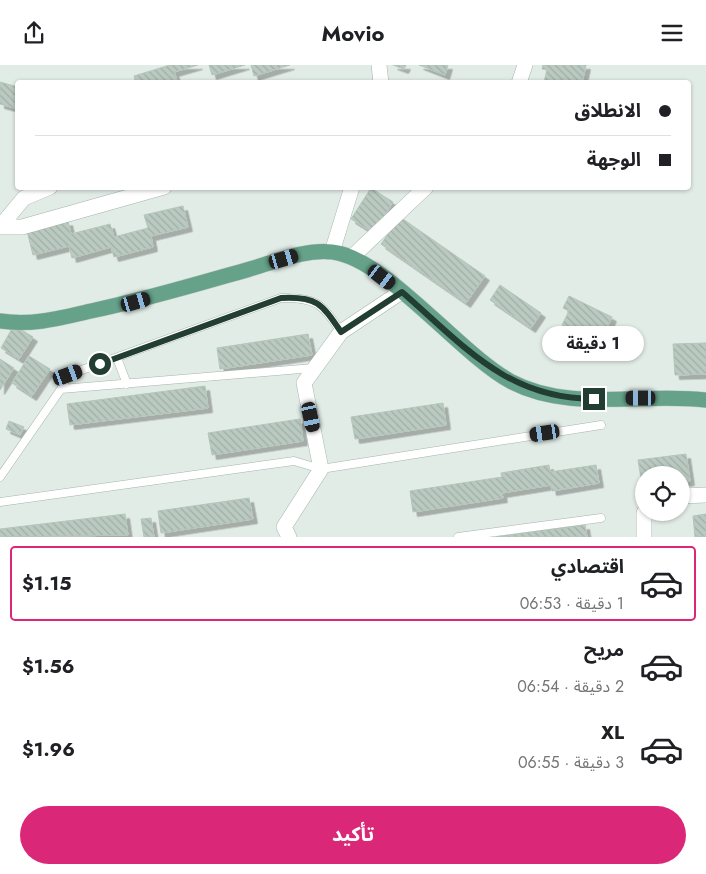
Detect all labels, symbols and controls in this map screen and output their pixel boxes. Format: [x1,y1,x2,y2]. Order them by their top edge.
text: Movio [322,17,384,49]
icon: share [20,19,48,47]
icon: menu [658,19,686,47]
text: الانطلاق [575,97,641,124]
text: الوجهة [587,146,641,173]
car [267,248,300,270]
car [365,262,398,292]
car [119,291,152,313]
callout: 1 دقيقة [543,327,645,361]
text: 1 دقيقة [566,332,620,355]
route start [89,353,111,375]
car [51,363,84,387]
route end [583,388,605,410]
car [626,391,656,406]
car [300,401,321,433]
car [529,423,560,443]
map controls [635,466,690,521]
button: locate [635,466,690,521]
text: اقتصادي [551,553,624,580]
icon: car [639,561,684,606]
text: $1.15 [22,570,72,597]
text: 1 دقيقة · 06:53 [520,592,624,615]
text: مريح [584,636,624,663]
icon: car [639,644,684,689]
text: $1.56 [22,653,75,680]
text: 2 دقيقة · 06:54 [517,675,624,698]
text: XL [601,719,624,746]
icon: car [639,727,684,772]
text: $1.96 [22,736,75,763]
text: 3 دقيقة · 06:55 [518,751,624,774]
button: تأكيد [20,806,686,864]

